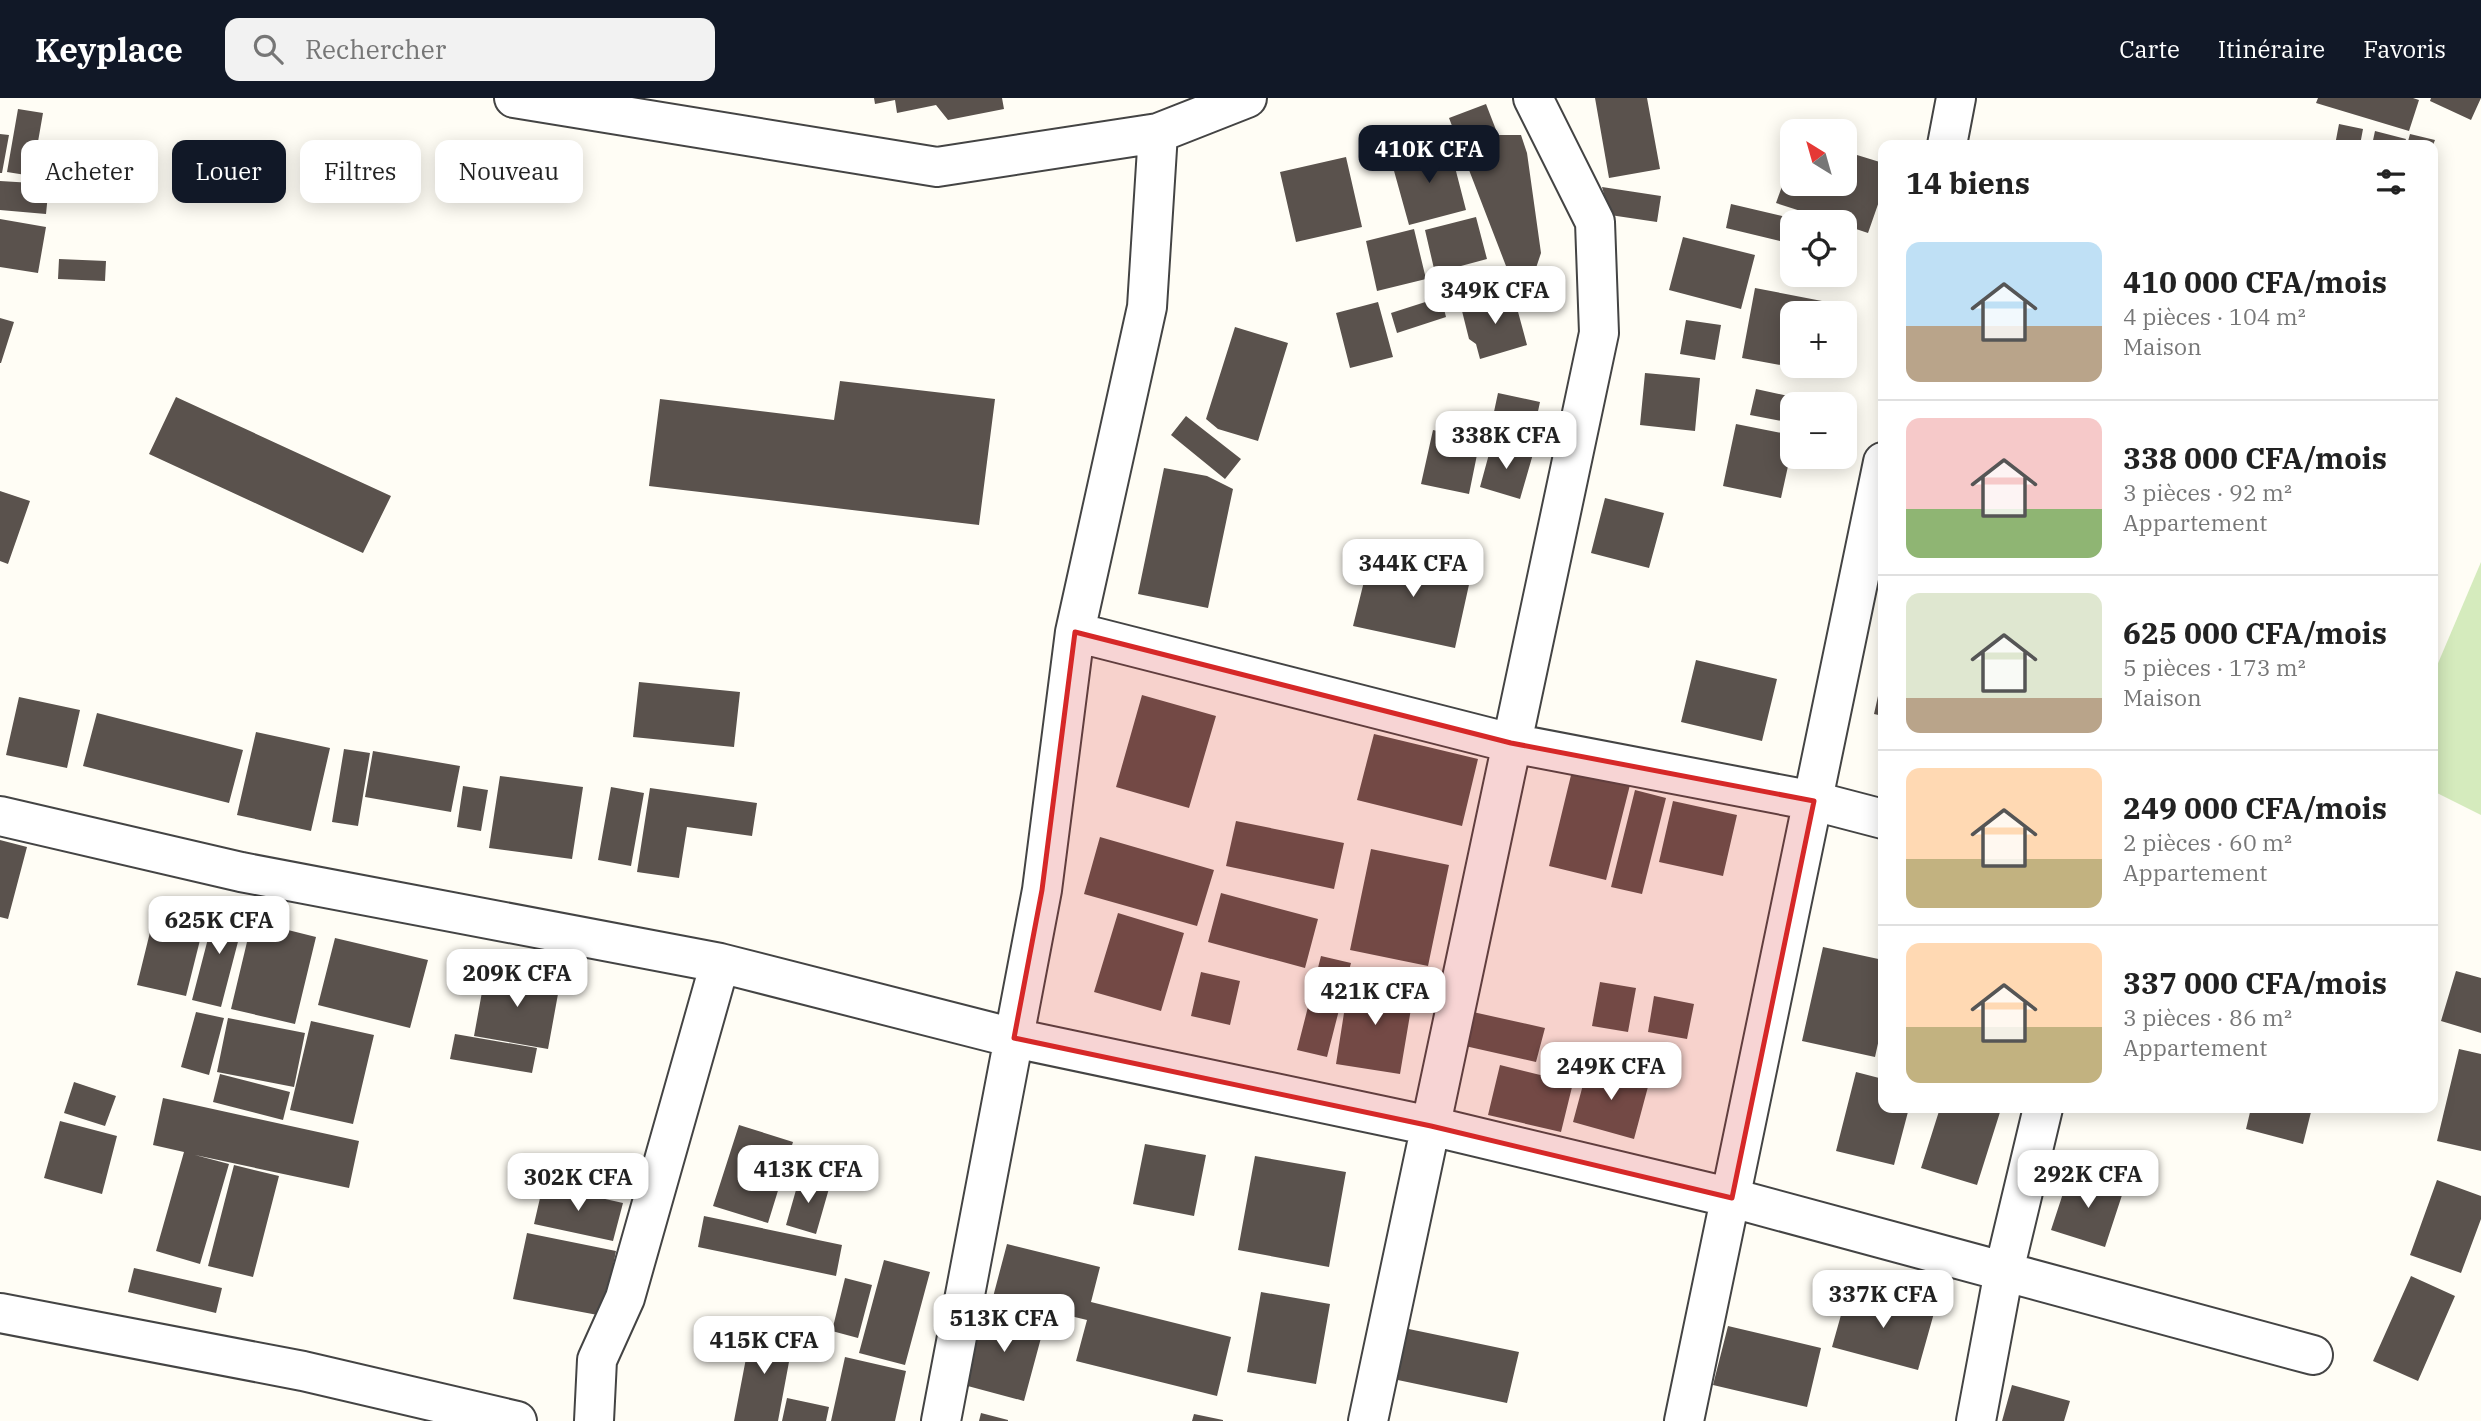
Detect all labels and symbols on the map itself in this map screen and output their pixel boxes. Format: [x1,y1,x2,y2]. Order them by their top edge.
north arrow [1780,119,1857,196]
pin: 410K CFA [1357,126,1501,185]
pin: 349K CFA [1423,266,1567,326]
pin: 338K CFA [1434,412,1578,471]
pin: 344K CFA [1341,540,1485,599]
pin: 625K CFA [147,896,291,956]
pin: 209K CFA [445,950,589,1009]
pin: 421K CFA [1303,968,1447,1027]
pin: 249K CFA [1539,1042,1683,1102]
pin: 413K CFA [736,1146,880,1205]
pin: 292K CFA [2016,1150,2160,1210]
pin: 302K CFA [506,1154,650,1213]
pin: 337K CFA [1811,1270,1955,1330]
pin: 513K CFA [932,1294,1076,1354]
pin: 415K CFA [692,1316,836,1376]

